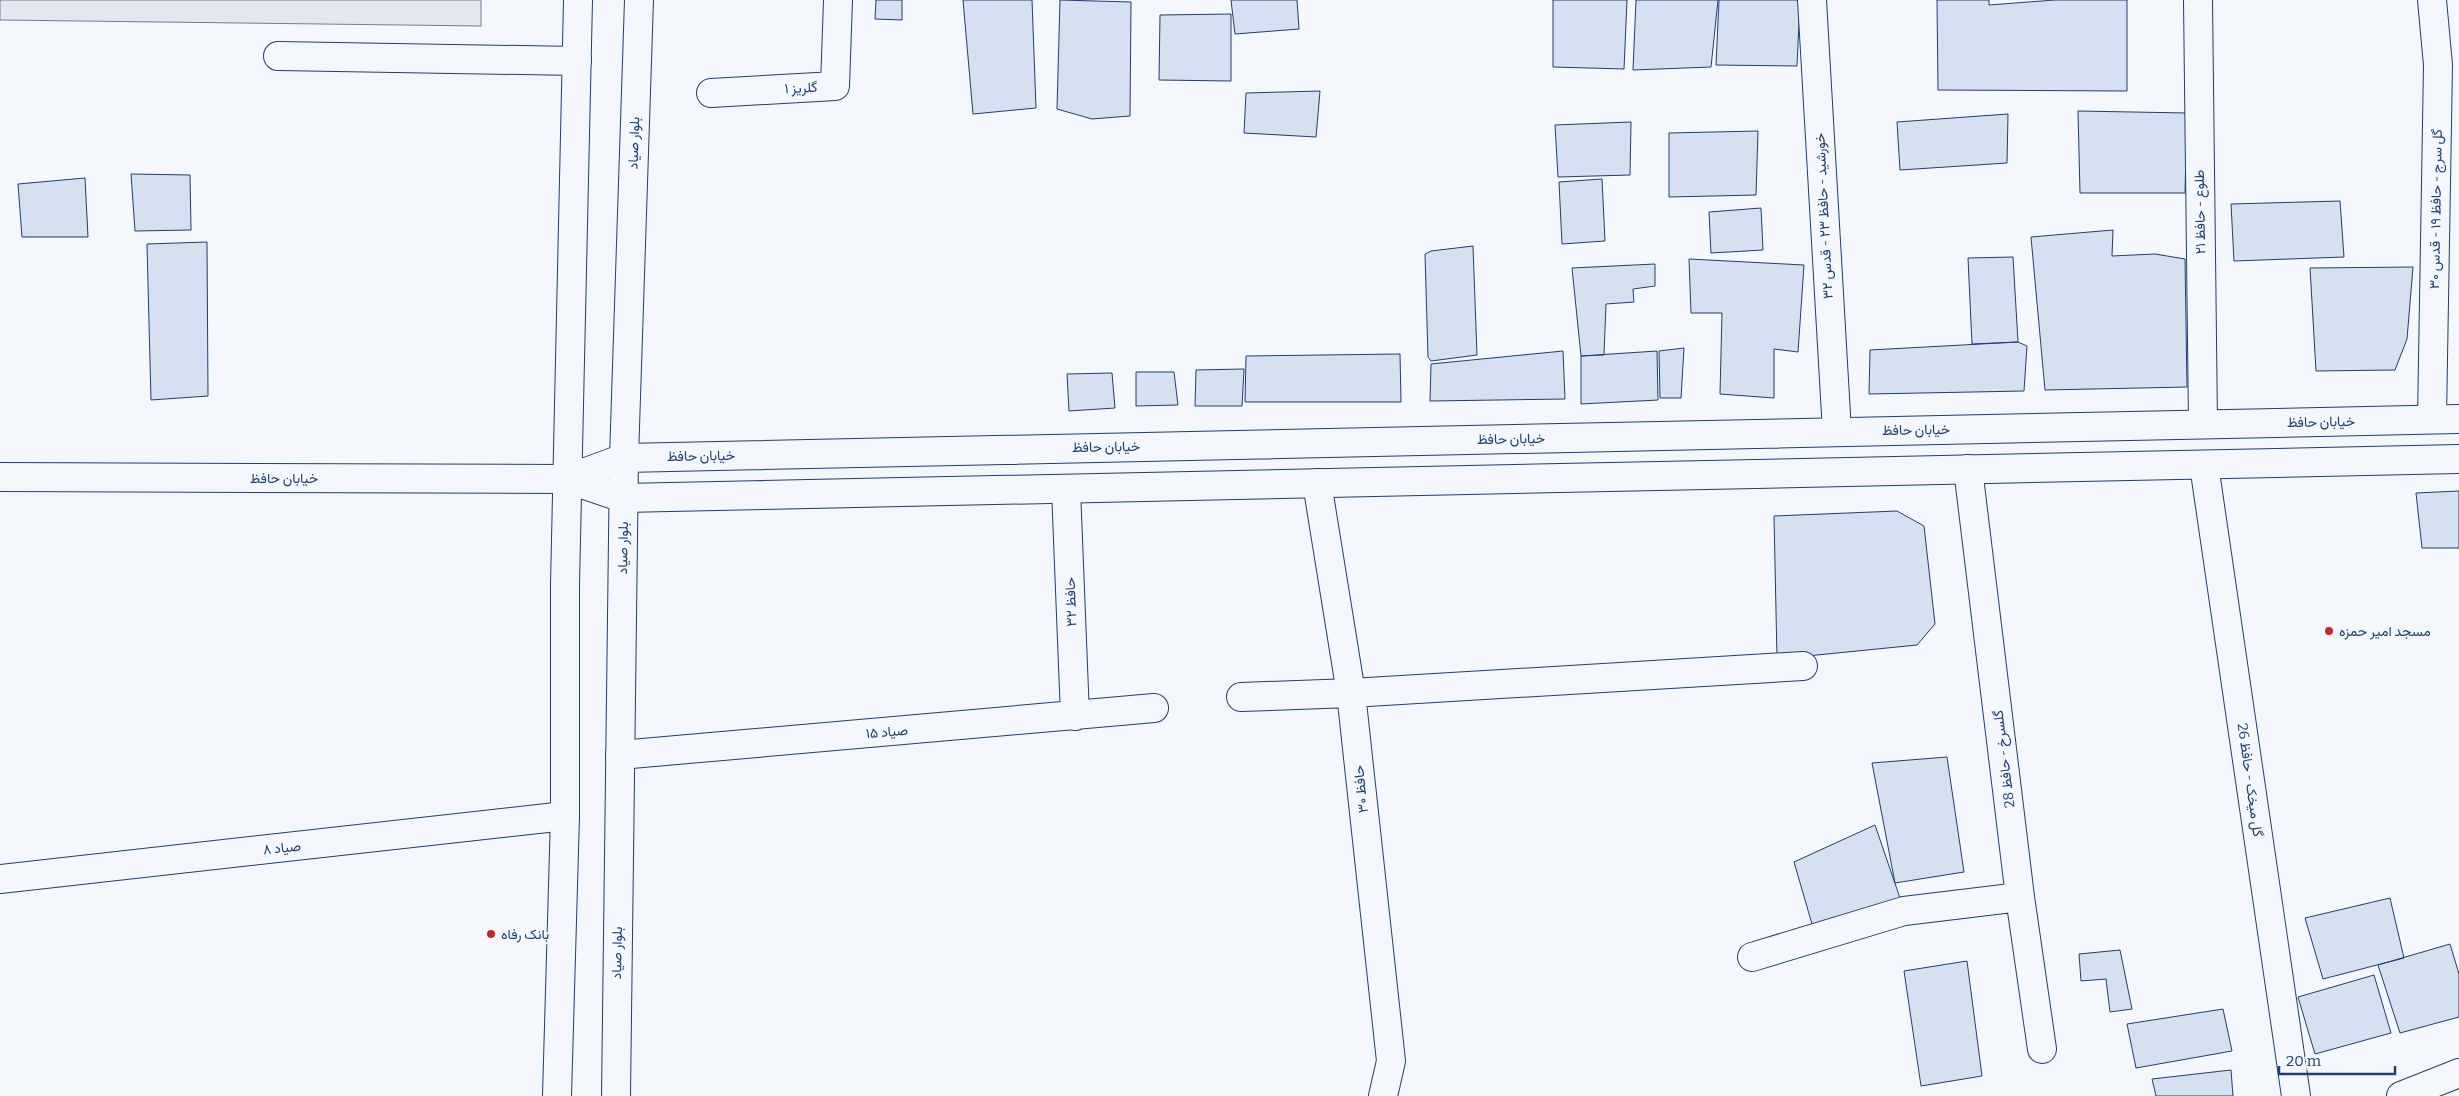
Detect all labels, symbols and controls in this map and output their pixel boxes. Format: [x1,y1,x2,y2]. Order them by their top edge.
street label: گلریز ۱ [784,79,818,97]
street label: بلوار صیاد [625,116,643,170]
street label: گل سرج - حافظ ۱۹ - قدس ۳۰ [2426,129,2448,289]
street label: خورشید - حافظ ۲۳ - قدس ۳۲ [1811,133,1837,299]
street label: طلوع - حافظ ۲۱ [2191,169,2211,255]
street label: خیابان حافظ [2287,413,2355,431]
street label: خیابان حافظ [1882,421,1950,439]
street label: خیابان حافظ [1477,430,1545,448]
street label: خیابان حافظ [1072,438,1140,456]
street label: خیابان حافظ [667,447,735,465]
street label: خیابان حافظ [250,470,318,487]
street label: بلوار صیاد [614,521,632,575]
street label: حافظ ۳۲ [1062,577,1080,627]
place label: مسجد امیر حمزه [2339,623,2431,640]
marker: مسجد امیر حمزه [2323,625,2335,637]
street label: گلسرخ - حافظ 28 [1990,709,2020,809]
street label: صیاد ۱۵ [865,722,909,742]
street label: گل میخک - حافظ 26 [2234,722,2266,838]
street label: حافظ ۳۰ [1350,764,1372,814]
street label: صیاد ۸ [262,838,302,858]
place label: بانک رفاه [501,926,549,943]
street label: بلوار صیاد [608,926,626,980]
marker: بانک رفاه [485,928,497,940]
scale bar [2279,1044,2395,1076]
text: 20 m [2286,1052,2322,1070]

